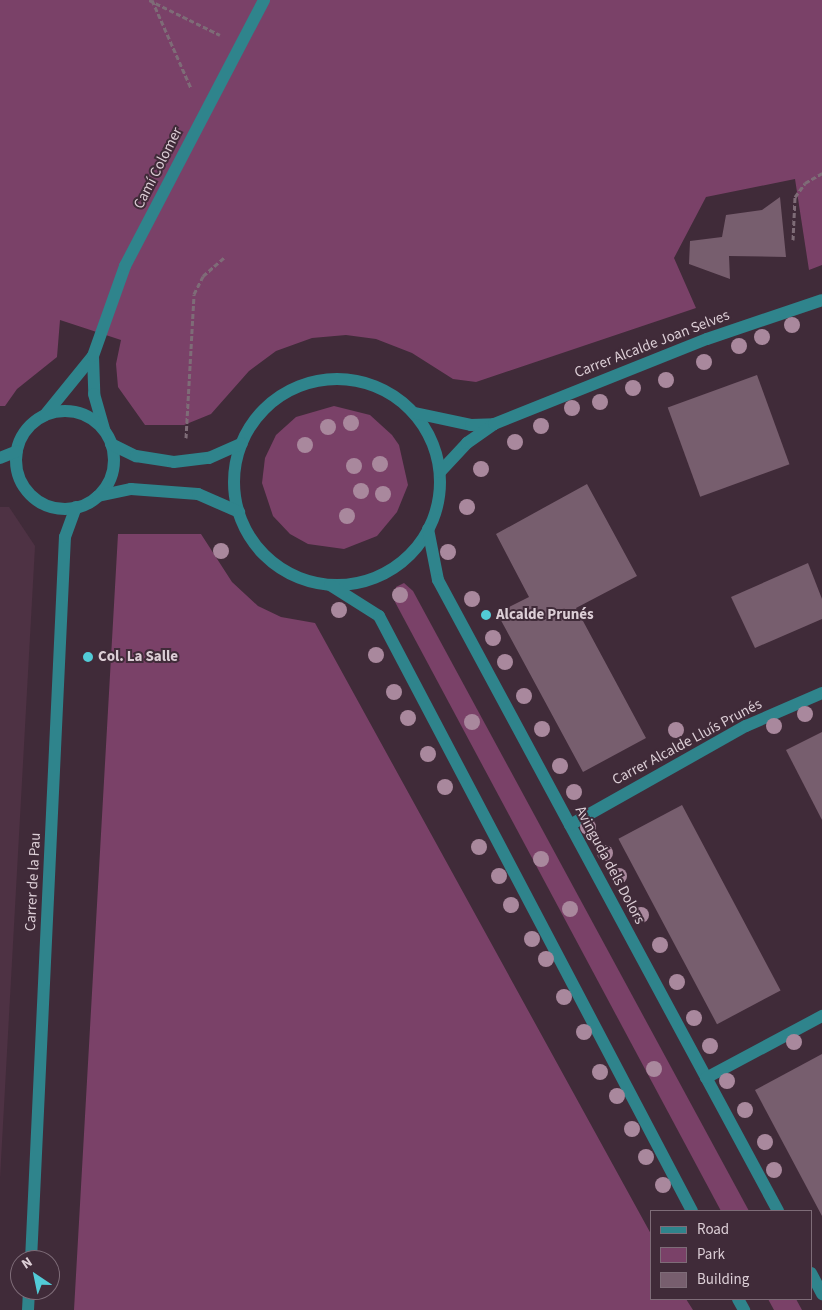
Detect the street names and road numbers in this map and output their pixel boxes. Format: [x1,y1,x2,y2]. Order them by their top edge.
street label: Camí Colomer [130,124,186,212]
street label: Carrer Alcalde Joan Selves [572,306,732,382]
street label: Carrer Alcalde Lluís Prunés [609,695,765,789]
street label: Avinguda dels Dolors [571,803,649,927]
street label: Carrer de la Pau [21,832,45,932]

